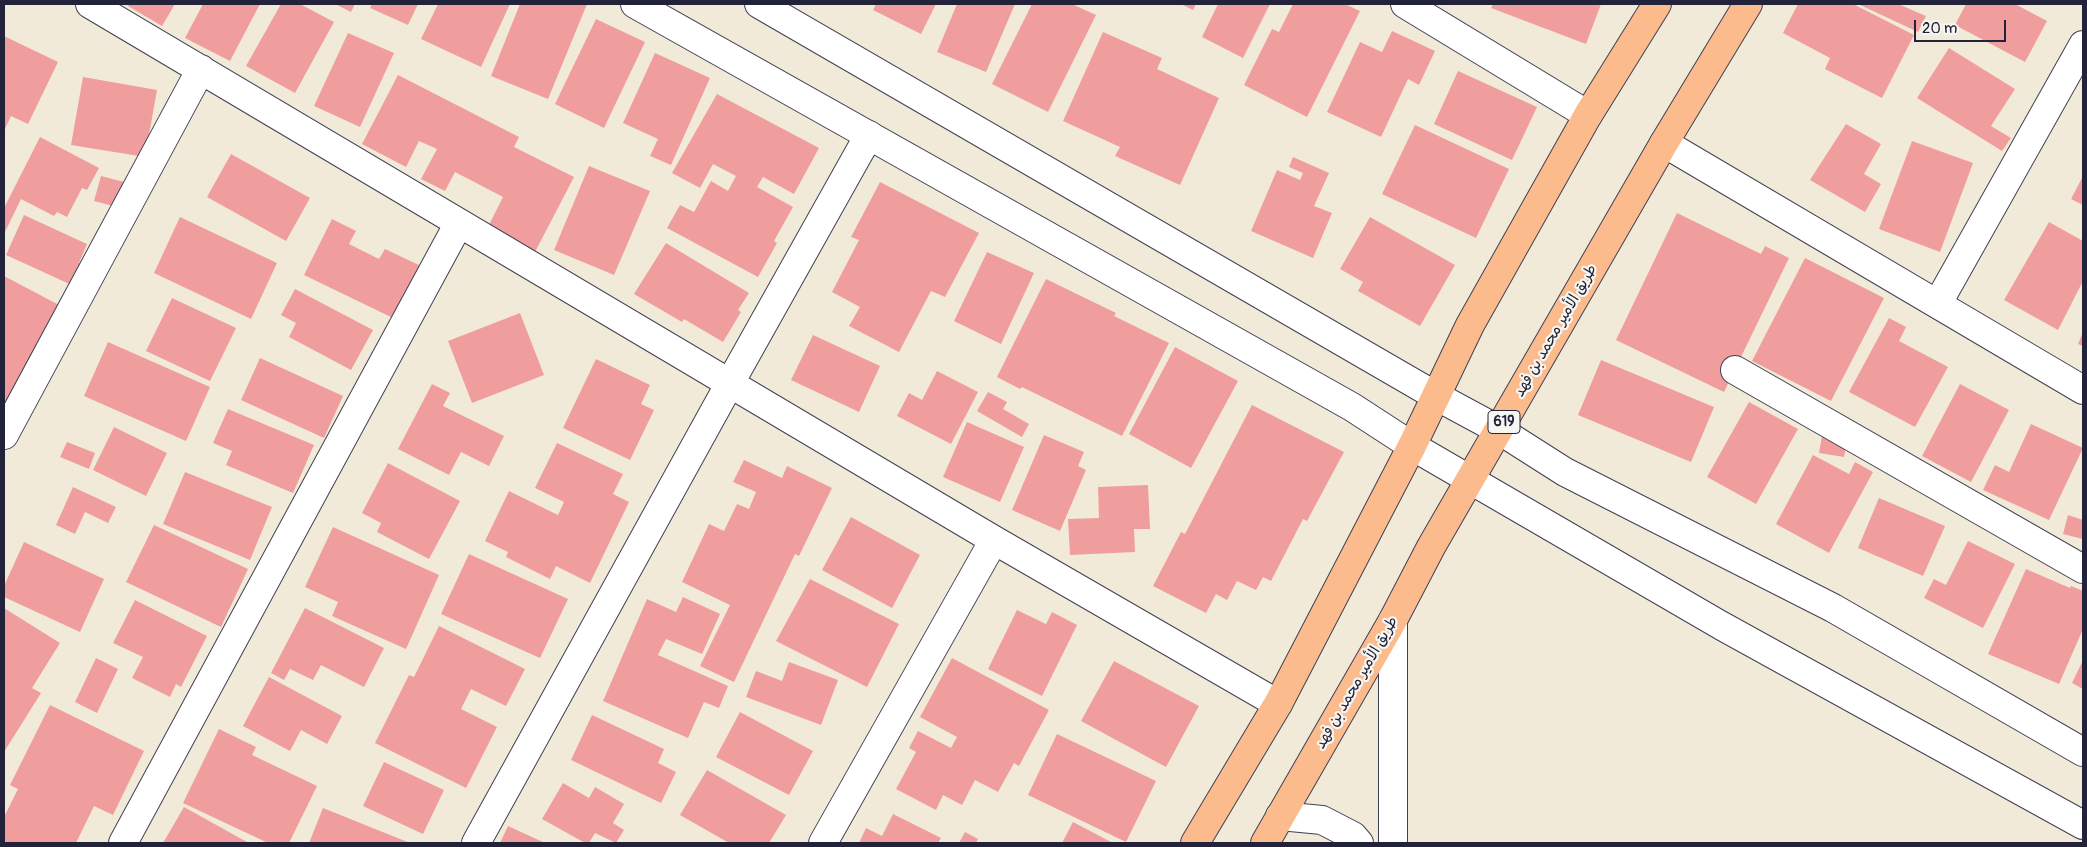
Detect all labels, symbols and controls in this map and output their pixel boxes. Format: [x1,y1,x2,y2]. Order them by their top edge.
scale bar [1917,10,2010,42]
text: 20 m [1922,19,1957,38]
street label: طريق الأمير محمد بن فهد [1511,262,1601,400]
road number: 619 [1488,411,1520,434]
street label: طريق الأمير محمد بن فهد [1312,614,1402,752]

